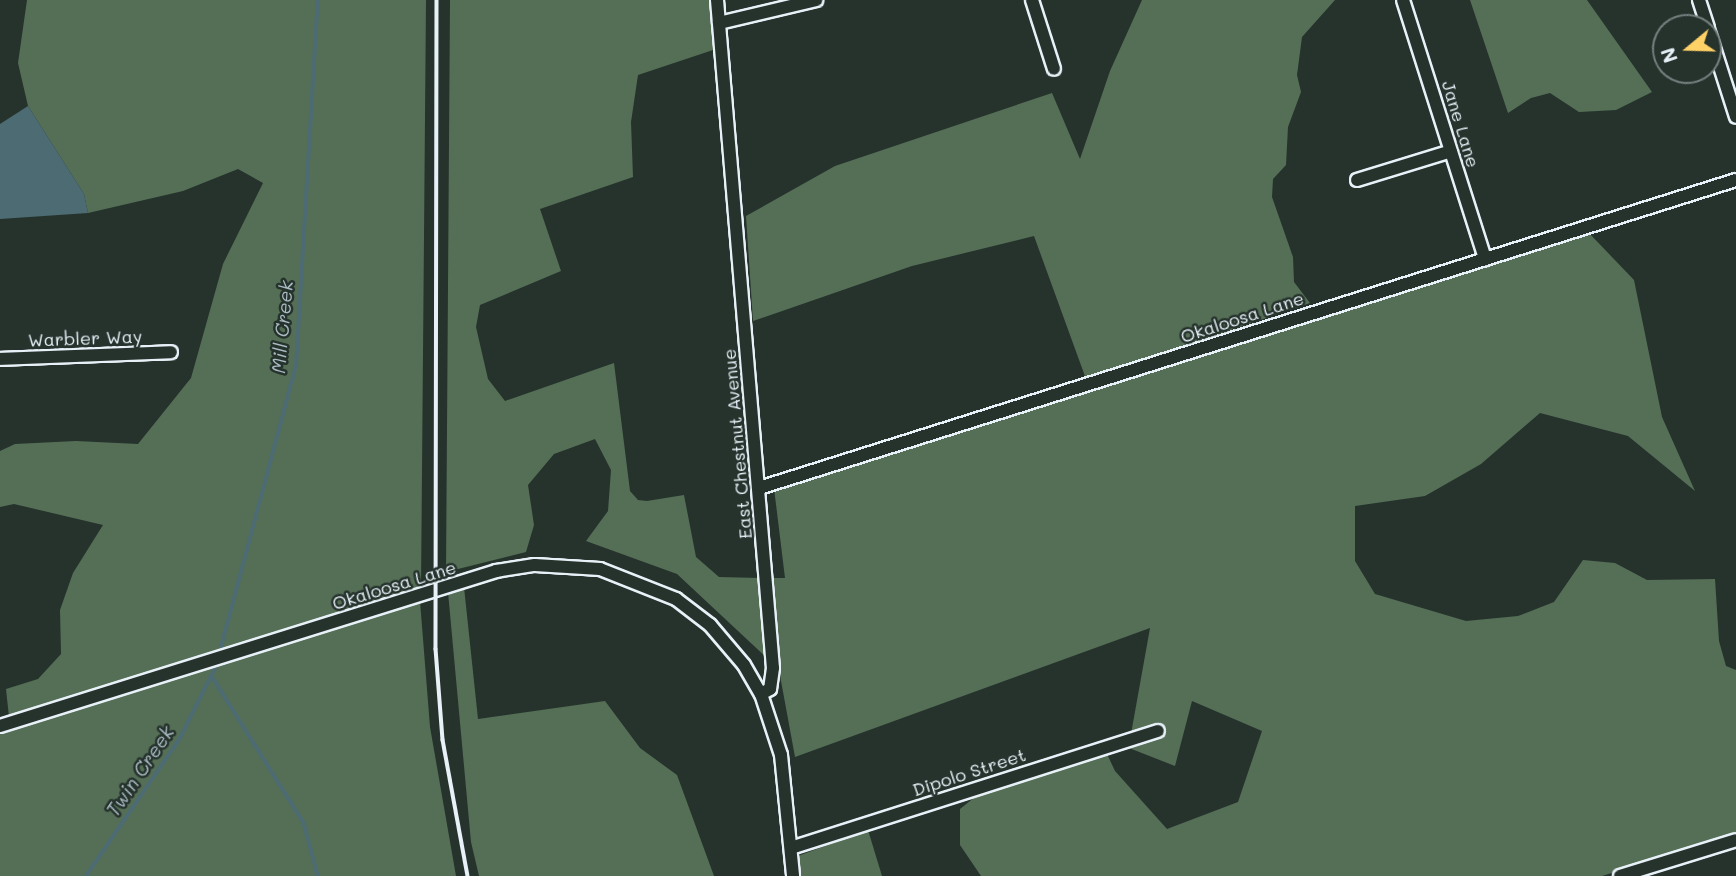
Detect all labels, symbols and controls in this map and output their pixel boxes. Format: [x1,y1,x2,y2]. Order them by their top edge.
north arrow [1652,14,1722,84]
text: N [1654,44,1683,66]
street label: Jane Lane [1438,78,1484,170]
water label: Mill Creek [267,280,297,374]
street label: Okaloosa Lane [1178,287,1306,347]
street label: Warbler Way [27,325,143,351]
street label: East Chestnut Avenue [718,348,756,540]
street label: Okaloosa Lane [329,556,459,614]
water label: Twin Creek [101,721,179,821]
street label: Dipolo Street [910,744,1028,800]

